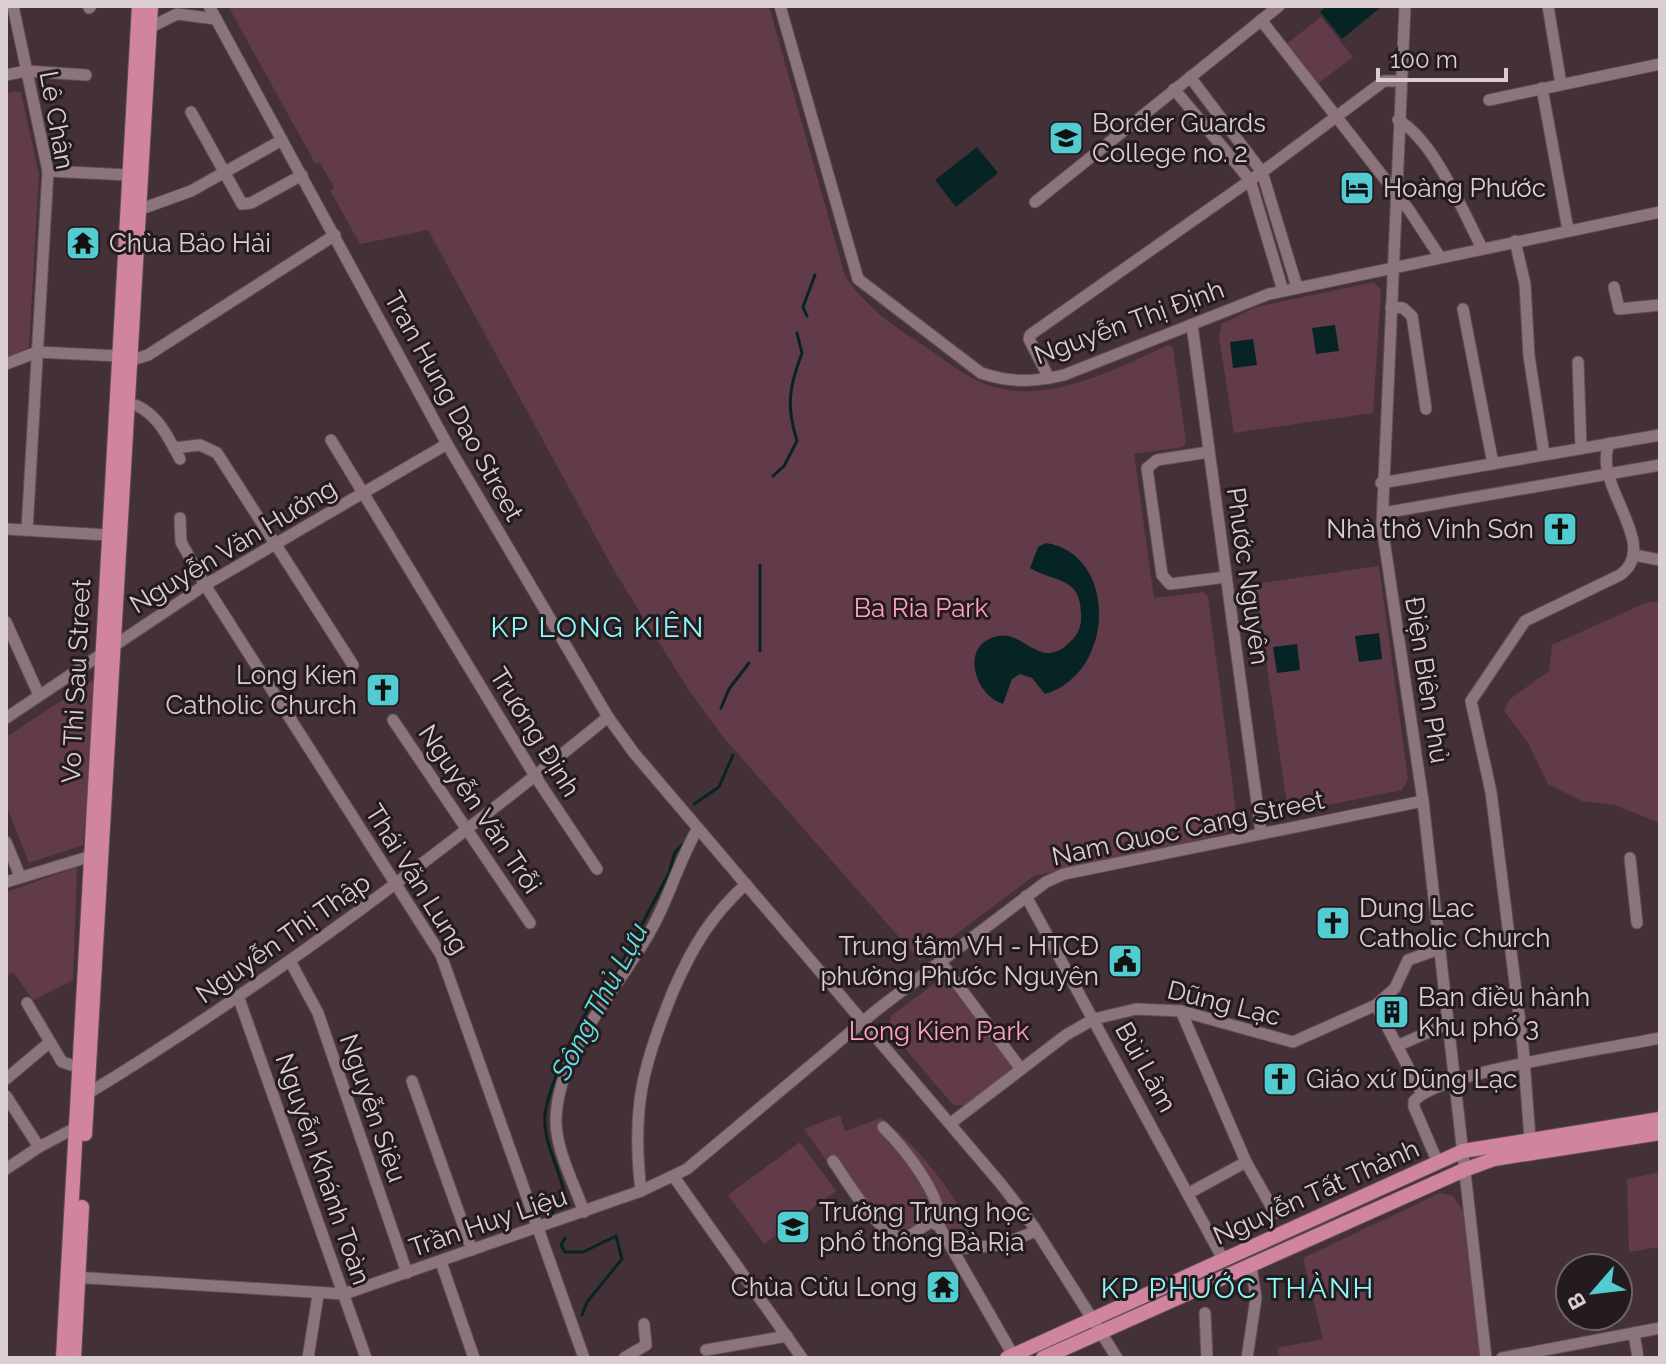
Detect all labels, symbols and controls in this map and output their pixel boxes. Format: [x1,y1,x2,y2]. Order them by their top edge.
scale bar [1378,32,1506,82]
text: 100 m [1390,45,1458,74]
street label: Lê Chân [34,69,80,171]
place label: Border Guards College no. 2 [1092,108,1266,168]
school or university icon: Border Guards College no. 2 [1047,119,1085,157]
hotel icon: Hoàng Phước [1338,169,1376,207]
place label: Hoàng Phước [1383,173,1546,203]
temple icon: Chùa Bảo Hải [64,224,102,262]
place label: Chùa Bảo Hải [109,228,271,258]
street label: Nguyễn Thị Định [1030,274,1228,370]
street label: Tran Hung Dao Street [378,286,530,526]
street label: Nguyễn Văn Hưởng [124,473,342,619]
street label: Phước Nguyên [1221,485,1275,667]
church icon: Nhà thờ Vinh Sơn [1541,510,1579,548]
place label: Nhà thờ Vinh Sơn [1326,514,1534,544]
street label: Vo Thi Sau Street [56,578,96,784]
park label: Ba Ria Park [854,593,988,623]
street label: Điện Biên Phủ [1399,595,1455,765]
district label: KP LONG KIÊN [491,611,705,644]
place label: Long Kien Catholic Church [166,660,357,720]
street label: Trương Định [484,662,586,802]
church icon: Long Kien Catholic Church [364,671,402,709]
street label: Nguyễn Văn Trỗi [412,719,548,899]
street label: Nam Quoc Cang Street [1049,784,1327,872]
street label: Thái Văn Lung [359,799,475,959]
street label: Nguyễn Thị Thập [190,867,376,1009]
place label: Dung Lac Catholic Church [1359,893,1550,953]
church icon: Dung Lac Catholic Church [1314,904,1352,942]
water label: Sông Thủ Lựu [544,917,655,1086]
place label: Trung tâm VH - HTCĐ phường Phước Nguyên [820,931,1099,991]
public building icon: Trung tâm VH - HTCĐ phường Phước Nguyên [1106,942,1144,980]
street label: Dũng Lạc [1164,974,1284,1032]
place label: Ban điều hành Khu phố 3 [1418,982,1590,1042]
building icon: Ban điều hành Khu phố 3 [1373,993,1411,1031]
park label: Long Kien Park [849,1016,1030,1046]
street label: Bùi Lâm [1109,1017,1183,1117]
street label: Nguyễn Siêu [334,1030,412,1186]
street label: Nguyễn Khánh Toàn [269,1049,377,1289]
church icon: Giáo xứ Dũng Lạc [1261,1060,1299,1098]
place label: Giáo xứ Dũng Lạc [1306,1064,1517,1094]
street label: Nguyễn Tất Thành [1209,1133,1423,1251]
street label: Trần Huy Liệu [405,1181,571,1263]
place label: Trường Trung học phổ thông Bà Rịa [819,1197,1031,1257]
school or university icon: Trường Trung học phổ thông Bà Rịa [774,1208,812,1246]
north arrow [1554,1252,1634,1332]
temple icon: Chùa Cửu Long [924,1268,962,1306]
place label: Chùa Cửu Long [731,1272,917,1302]
district label: KP PHƯỚC THÀNH [1101,1272,1375,1305]
text: B [1561,1289,1591,1314]

